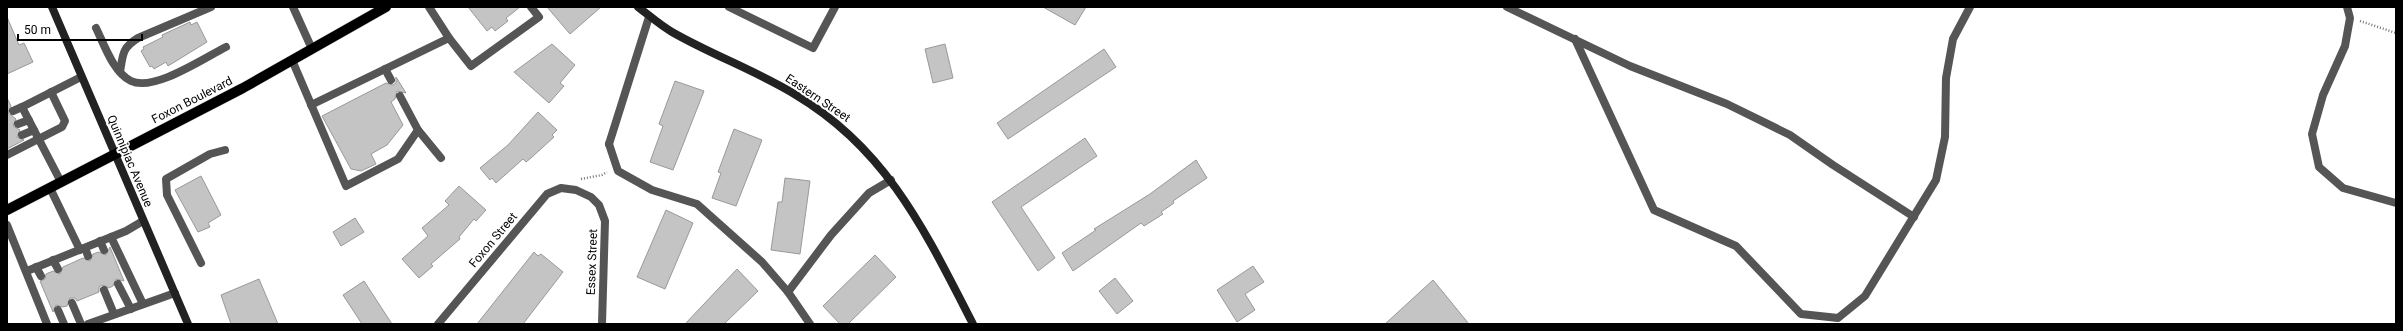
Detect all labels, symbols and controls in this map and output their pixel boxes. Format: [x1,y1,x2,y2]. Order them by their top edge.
scale bar [18,16,142,42]
text: 50 m [24,23,51,37]
street label: Eastern Street [783,71,853,125]
street label: Foxon Boulevard [149,74,235,126]
street label: Quinnipiac Avenue [104,113,156,209]
street label: Foxon Street [466,210,520,270]
street label: Essex Street [584,229,600,295]

